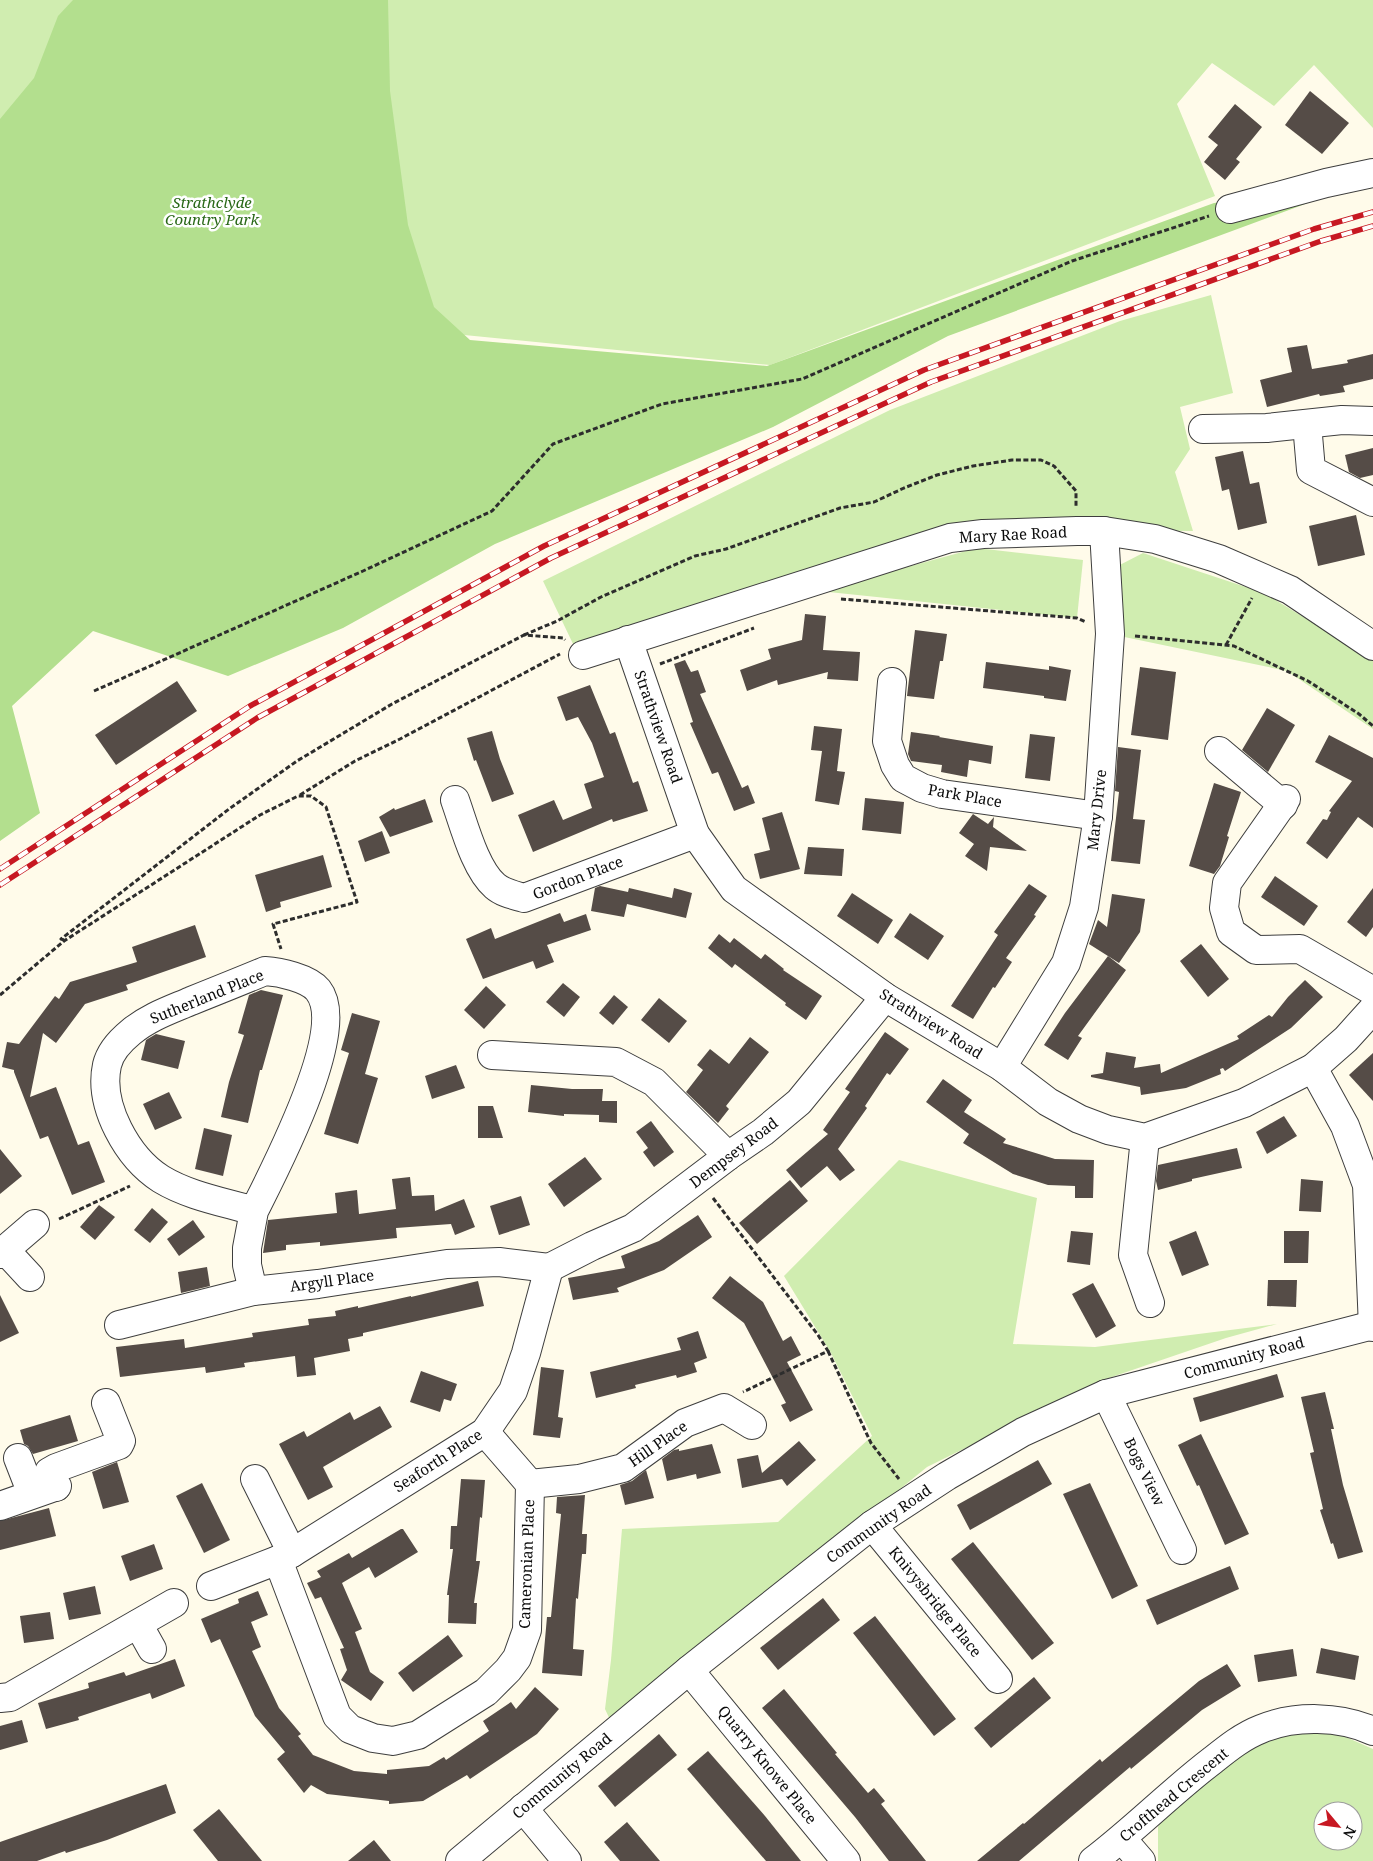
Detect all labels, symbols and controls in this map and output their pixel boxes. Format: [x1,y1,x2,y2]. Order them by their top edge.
park label: Strathclyde Country Park [165,192,259,229]
street label: Mary Rae Road [958,521,1068,547]
street label: Strathview Road [630,668,688,786]
street label: Mary Drive [1082,768,1110,851]
street label: Park Place [927,779,1004,811]
street label: Gordon Place [530,851,626,904]
street label: Sutherland Place [147,964,266,1028]
street label: Strathview Road [876,983,987,1063]
street label: Dempsey Road [685,1112,782,1192]
street label: Argyll Place [288,1264,375,1296]
street label: Community Road [1181,1331,1306,1383]
street label: Hill Place [624,1416,691,1471]
street label: Seaforth Place [389,1424,486,1496]
street label: Bogs View [1120,1434,1170,1509]
street label: Community Road [822,1479,935,1567]
street label: Cameronian Place [514,1499,538,1629]
street label: Knivysbridge Place [885,1542,987,1661]
street label: Quarry Knowe Place [714,1701,822,1828]
street label: Community Road [507,1728,615,1823]
street label: Crofthead Crescent [1115,1743,1232,1846]
north arrow [1313,1801,1363,1851]
text: N [1339,1823,1361,1842]

